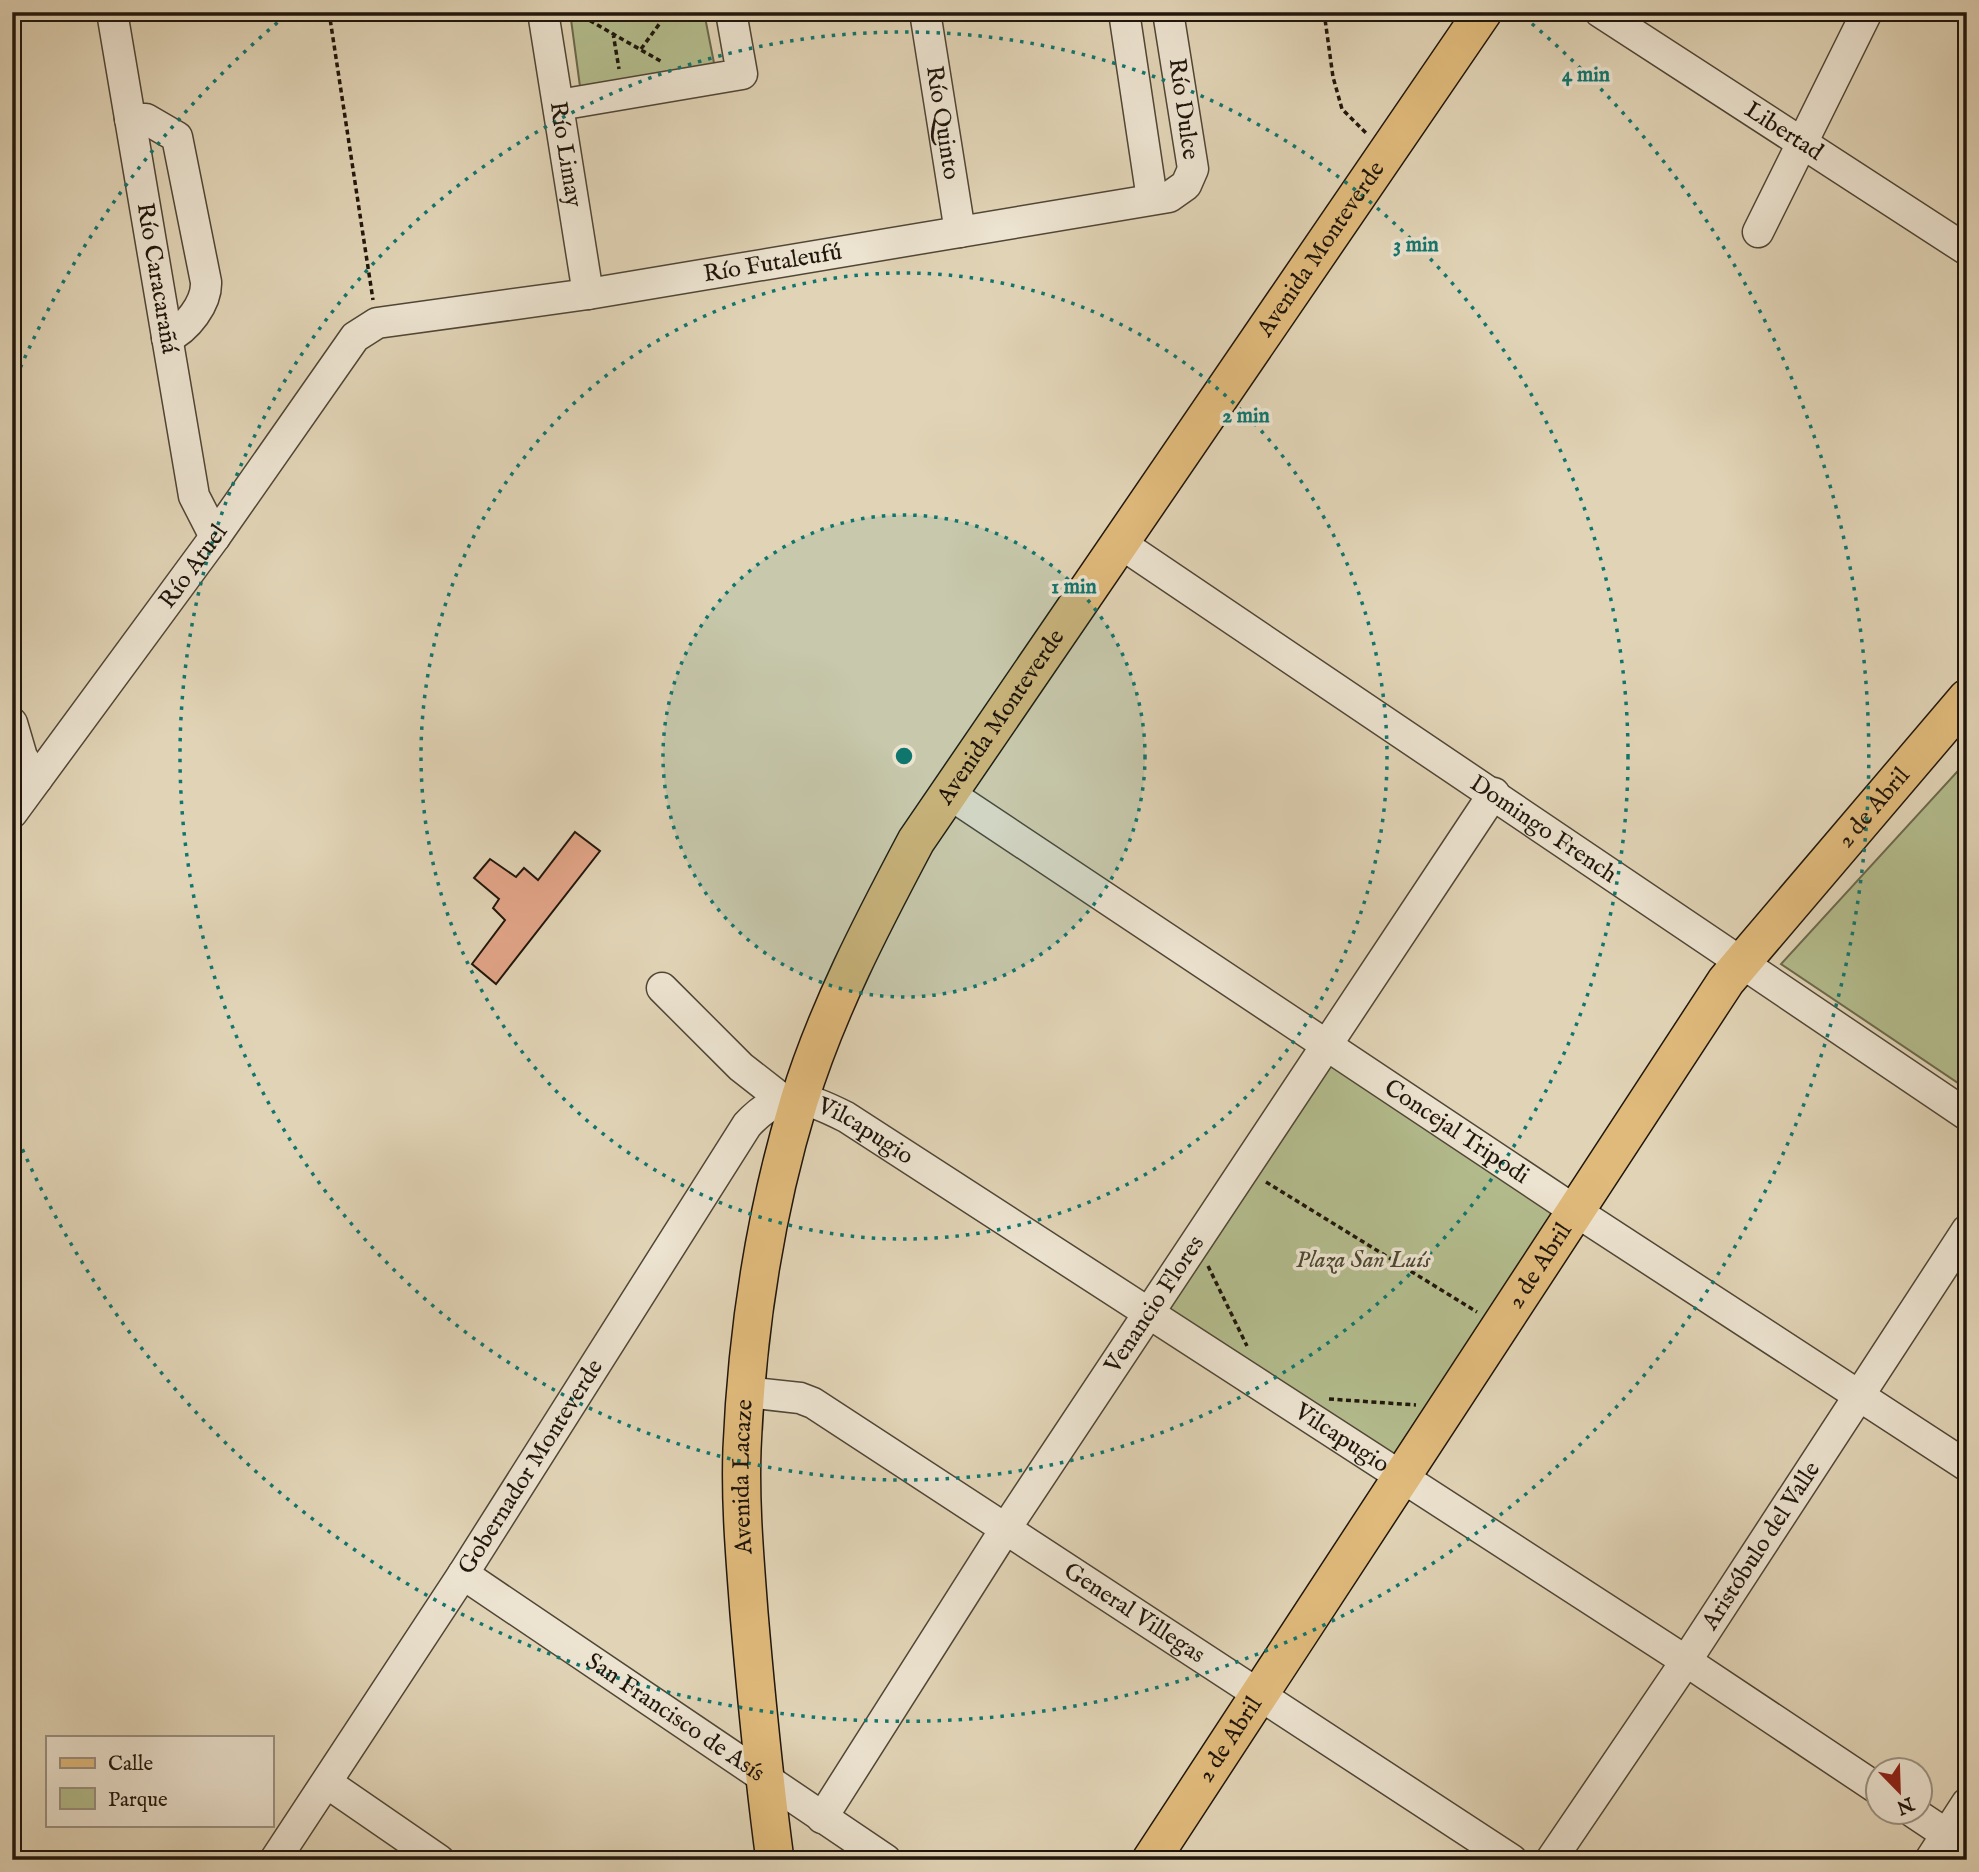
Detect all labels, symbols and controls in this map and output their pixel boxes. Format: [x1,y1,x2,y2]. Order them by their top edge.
street label: Río Dulce [1161,56,1205,162]
text: 4 min [1562,62,1610,89]
street label: Río Quinto [918,63,967,182]
street label: Libertad [1739,94,1829,168]
street label: Río Limay [542,99,589,209]
street label: Avenida Monteverde [1249,155,1392,344]
street label: Río Caracarañá [129,200,185,357]
text: 3 min [1393,232,1439,259]
street label: Río Futaleufú [701,236,844,290]
text: 2 min [1222,403,1270,430]
street label: Río Atuel [152,518,235,615]
text: 1 min [1051,574,1097,601]
street label: Avenida Monteverde [929,623,1072,812]
centre of rings [892,744,916,768]
street label: 2 de Abril [1831,761,1917,854]
street label: Domingo French [1464,768,1623,890]
street label: Concejal Tripodi [1378,1072,1535,1191]
street label: Vilcapugio [812,1090,919,1172]
street label: 2 de Abril [1500,1217,1579,1315]
street label: Venancio Flores [1097,1229,1211,1380]
park label: Plaza San Luís [1296,1245,1431,1276]
street label: Gobernador Monteverde [451,1353,610,1580]
street label: Vilcapugio [1288,1396,1395,1480]
street label: Avenida Lacaze [726,1398,760,1556]
street label: Aristóbulo del Valle [1694,1456,1827,1637]
street label: General Villegas [1058,1555,1211,1671]
street label: San Francisco de Asís [579,1646,771,1789]
street label: 2 de Abril [1190,1690,1269,1788]
legend [46,1736,273,1826]
text: Calle [108,1751,153,1778]
north arrow [1864,1756,1934,1826]
text: Parque [108,1787,168,1814]
text: N [1892,1790,1918,1819]

